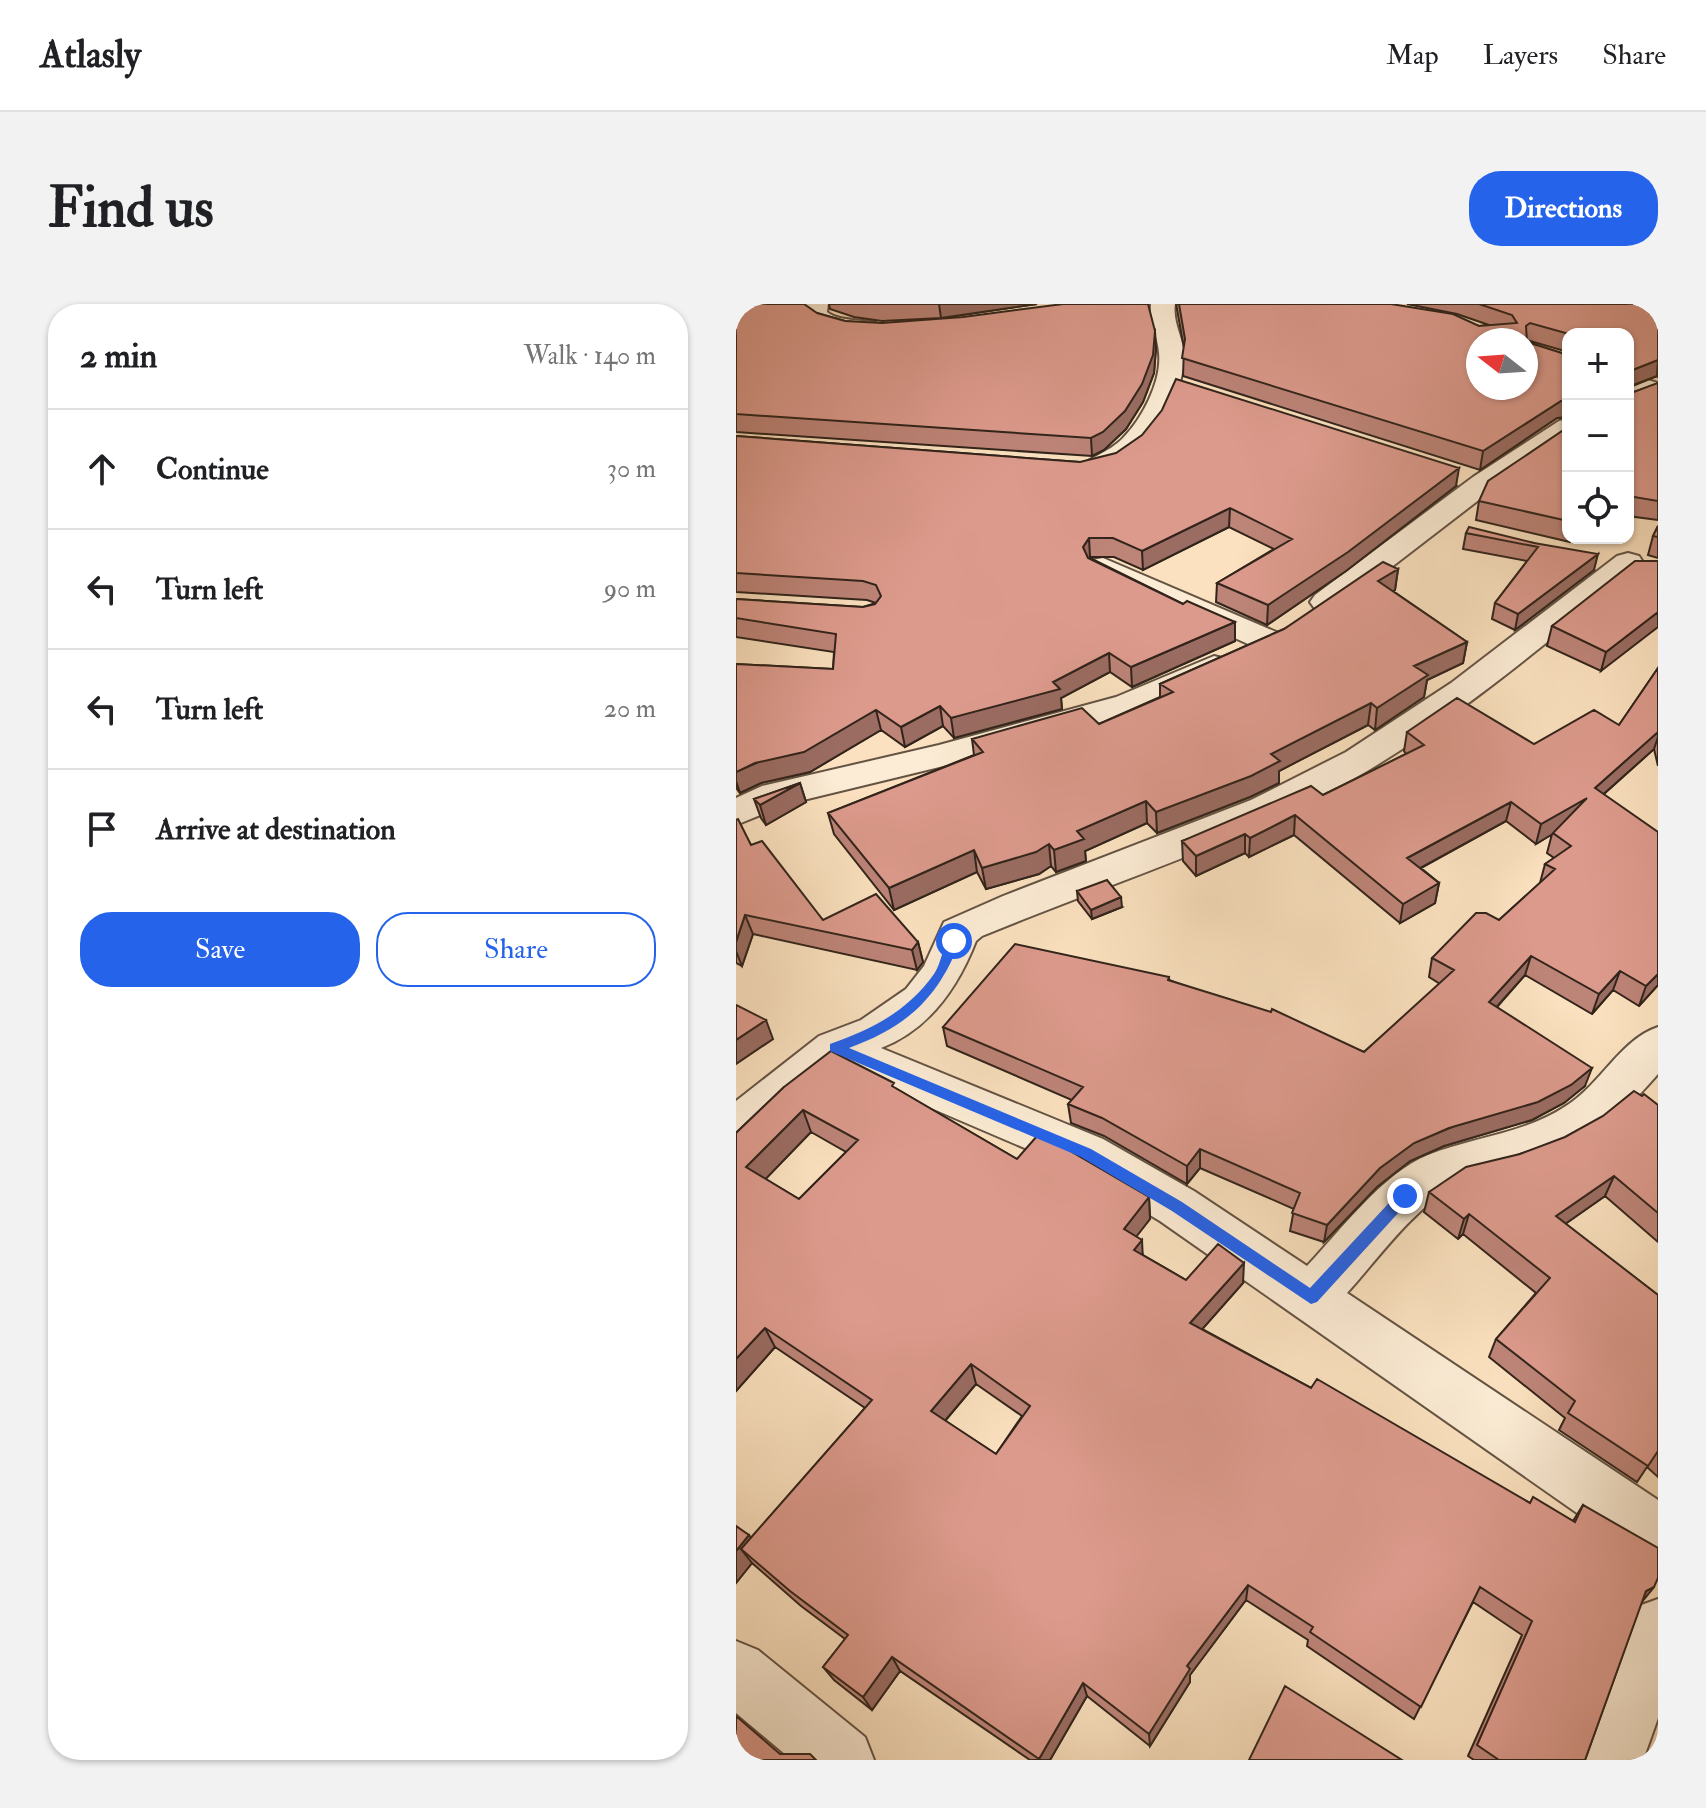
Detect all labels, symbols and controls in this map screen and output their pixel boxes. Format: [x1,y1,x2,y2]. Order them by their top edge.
text: Atlasly [40,31,141,79]
text: Map [1386,38,1439,73]
text: Layers [1483,38,1558,73]
text: Share [1602,38,1666,73]
button: Directions [1469,171,1658,246]
text: Find us [48,173,214,244]
north arrow [1466,328,1538,400]
map controls [1562,328,1634,544]
button: + [1562,328,1634,400]
text: 2 min [80,335,157,378]
text: Walk · 140 m [524,340,656,372]
button: − [1562,400,1634,472]
icon: ahead [80,447,124,491]
text: Continue [156,451,269,488]
text: 30 m [607,453,656,485]
button: locate [1562,472,1634,544]
icon: left [80,567,124,611]
text: Turn left [156,571,263,608]
text: 90 m [604,573,656,605]
icon: left [80,687,124,731]
text: Turn left [156,691,263,728]
text: 20 m [604,693,656,725]
icon: arrive [80,807,124,851]
text: Arrive at destination [156,811,396,848]
button: Save [80,912,360,987]
button: Share [376,912,656,987]
route start [936,923,972,959]
route end [1387,1178,1423,1214]

